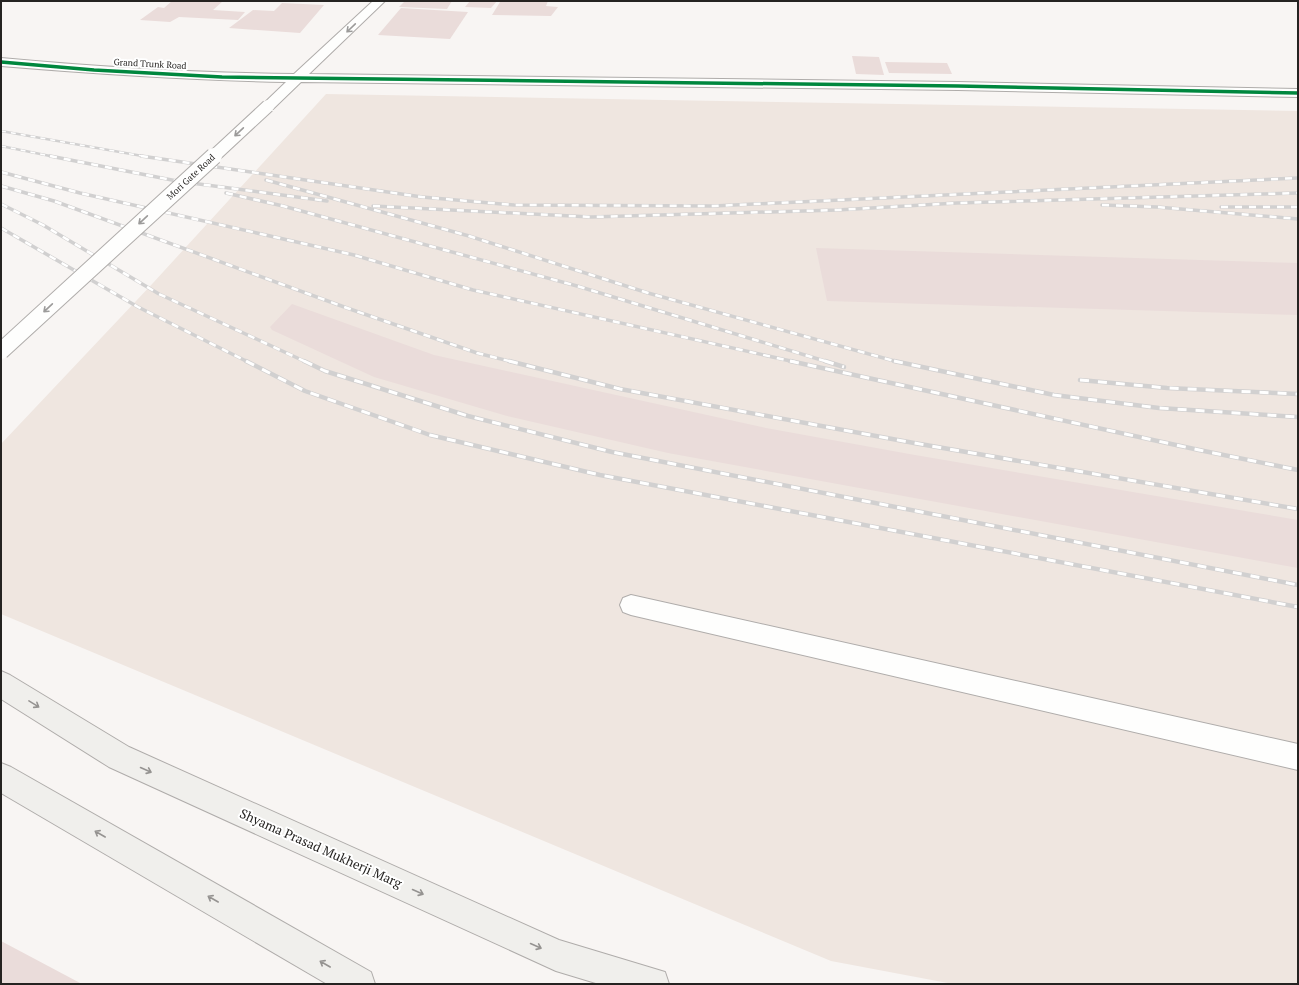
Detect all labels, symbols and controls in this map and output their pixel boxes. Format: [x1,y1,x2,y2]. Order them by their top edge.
one-way arrow [346,23,356,33]
street label: Grand Trunk Road [113,56,187,72]
one-way arrow [234,127,244,137]
street label: Mori Gate Road [164,151,218,203]
one-way arrow [138,215,148,225]
one-way arrow [43,303,53,312]
one-way arrow [28,701,40,709]
one-way arrow [140,766,152,774]
street label: Shyama Prasad Mukherji Marg [237,804,405,892]
one-way arrow [94,830,106,838]
one-way arrow [412,889,424,896]
one-way arrow [207,895,219,903]
one-way arrow [530,943,542,950]
one-way arrow [319,960,331,968]

